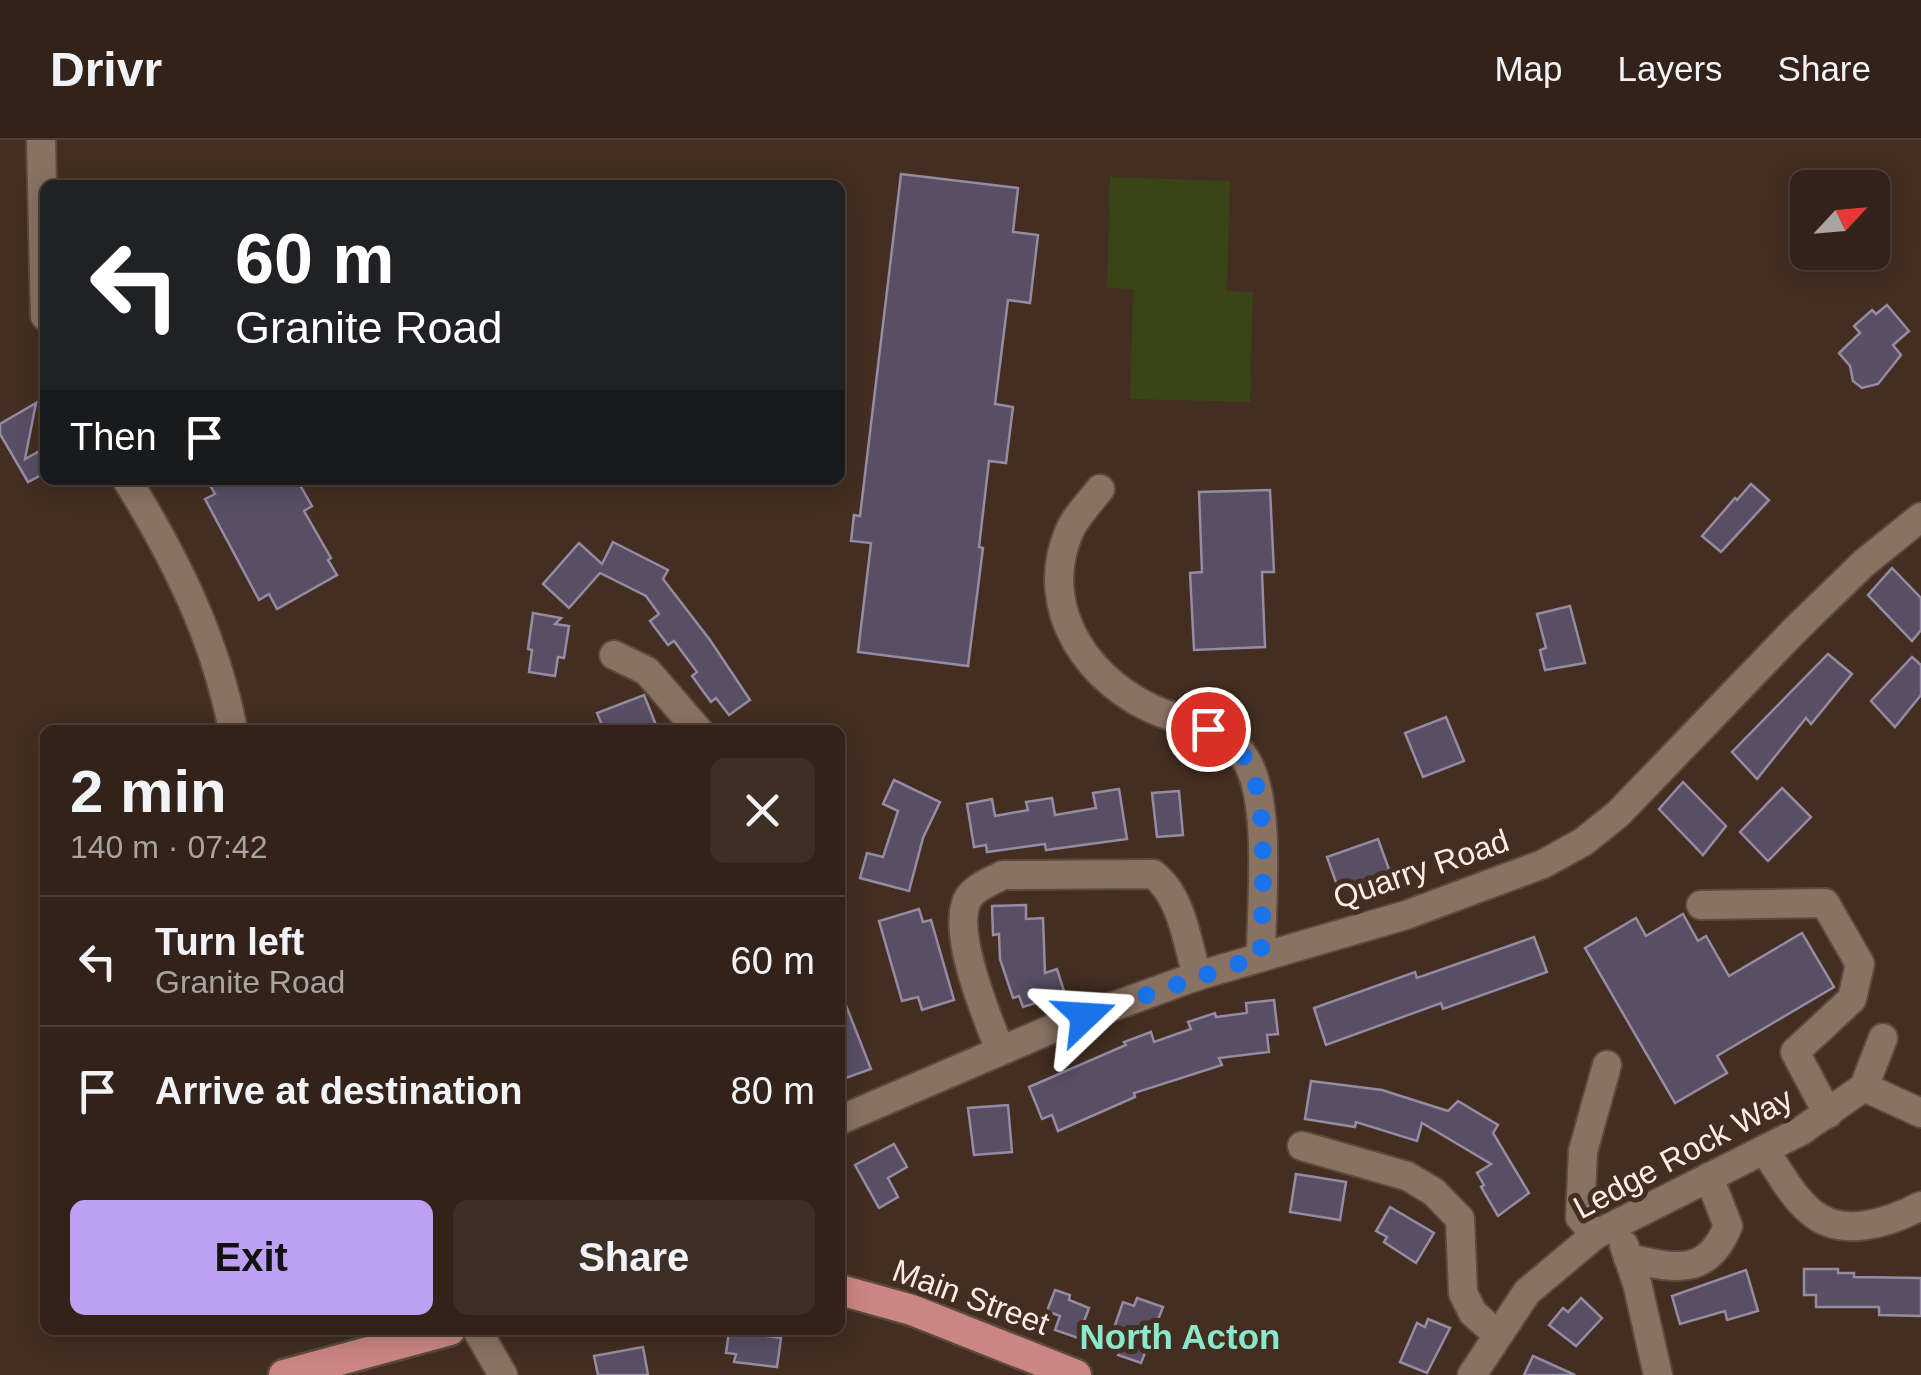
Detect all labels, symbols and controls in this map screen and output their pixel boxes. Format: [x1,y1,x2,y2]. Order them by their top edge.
text: Drivr [50,43,162,96]
text: Map [1494,49,1563,88]
text: Layers [1618,49,1723,88]
text: Share [1778,49,1871,88]
north arrow [1790,170,1890,270]
map controls [1790,170,1890,270]
icon: left [70,220,200,350]
text: 60 m [235,220,395,298]
text: Granite Road [235,302,503,353]
icon: arrive [177,410,232,465]
text: Then [70,416,157,458]
pin [1166,687,1251,772]
icon: arrive [1181,702,1236,757]
text: 2 min [70,758,227,825]
button: close [710,758,815,863]
street label: Quarry Road [1329,822,1513,916]
text: 140 m · 07:42 [70,829,267,865]
text: Turn left [155,921,304,963]
icon: left [70,934,125,989]
text: 60 m [731,940,815,982]
text: Granite Road [155,964,345,1000]
position arrow [1033,964,1137,1068]
icon: arrive [70,1064,125,1119]
text: Arrive at destination [155,1070,522,1112]
text: 80 m [731,1070,815,1112]
street label: Ledge Rock Way [1567,1080,1799,1226]
button: Exit [70,1200,433,1315]
button: Share [453,1200,815,1315]
street label: Main Street [888,1252,1054,1342]
district label: North Acton [1080,1317,1280,1356]

